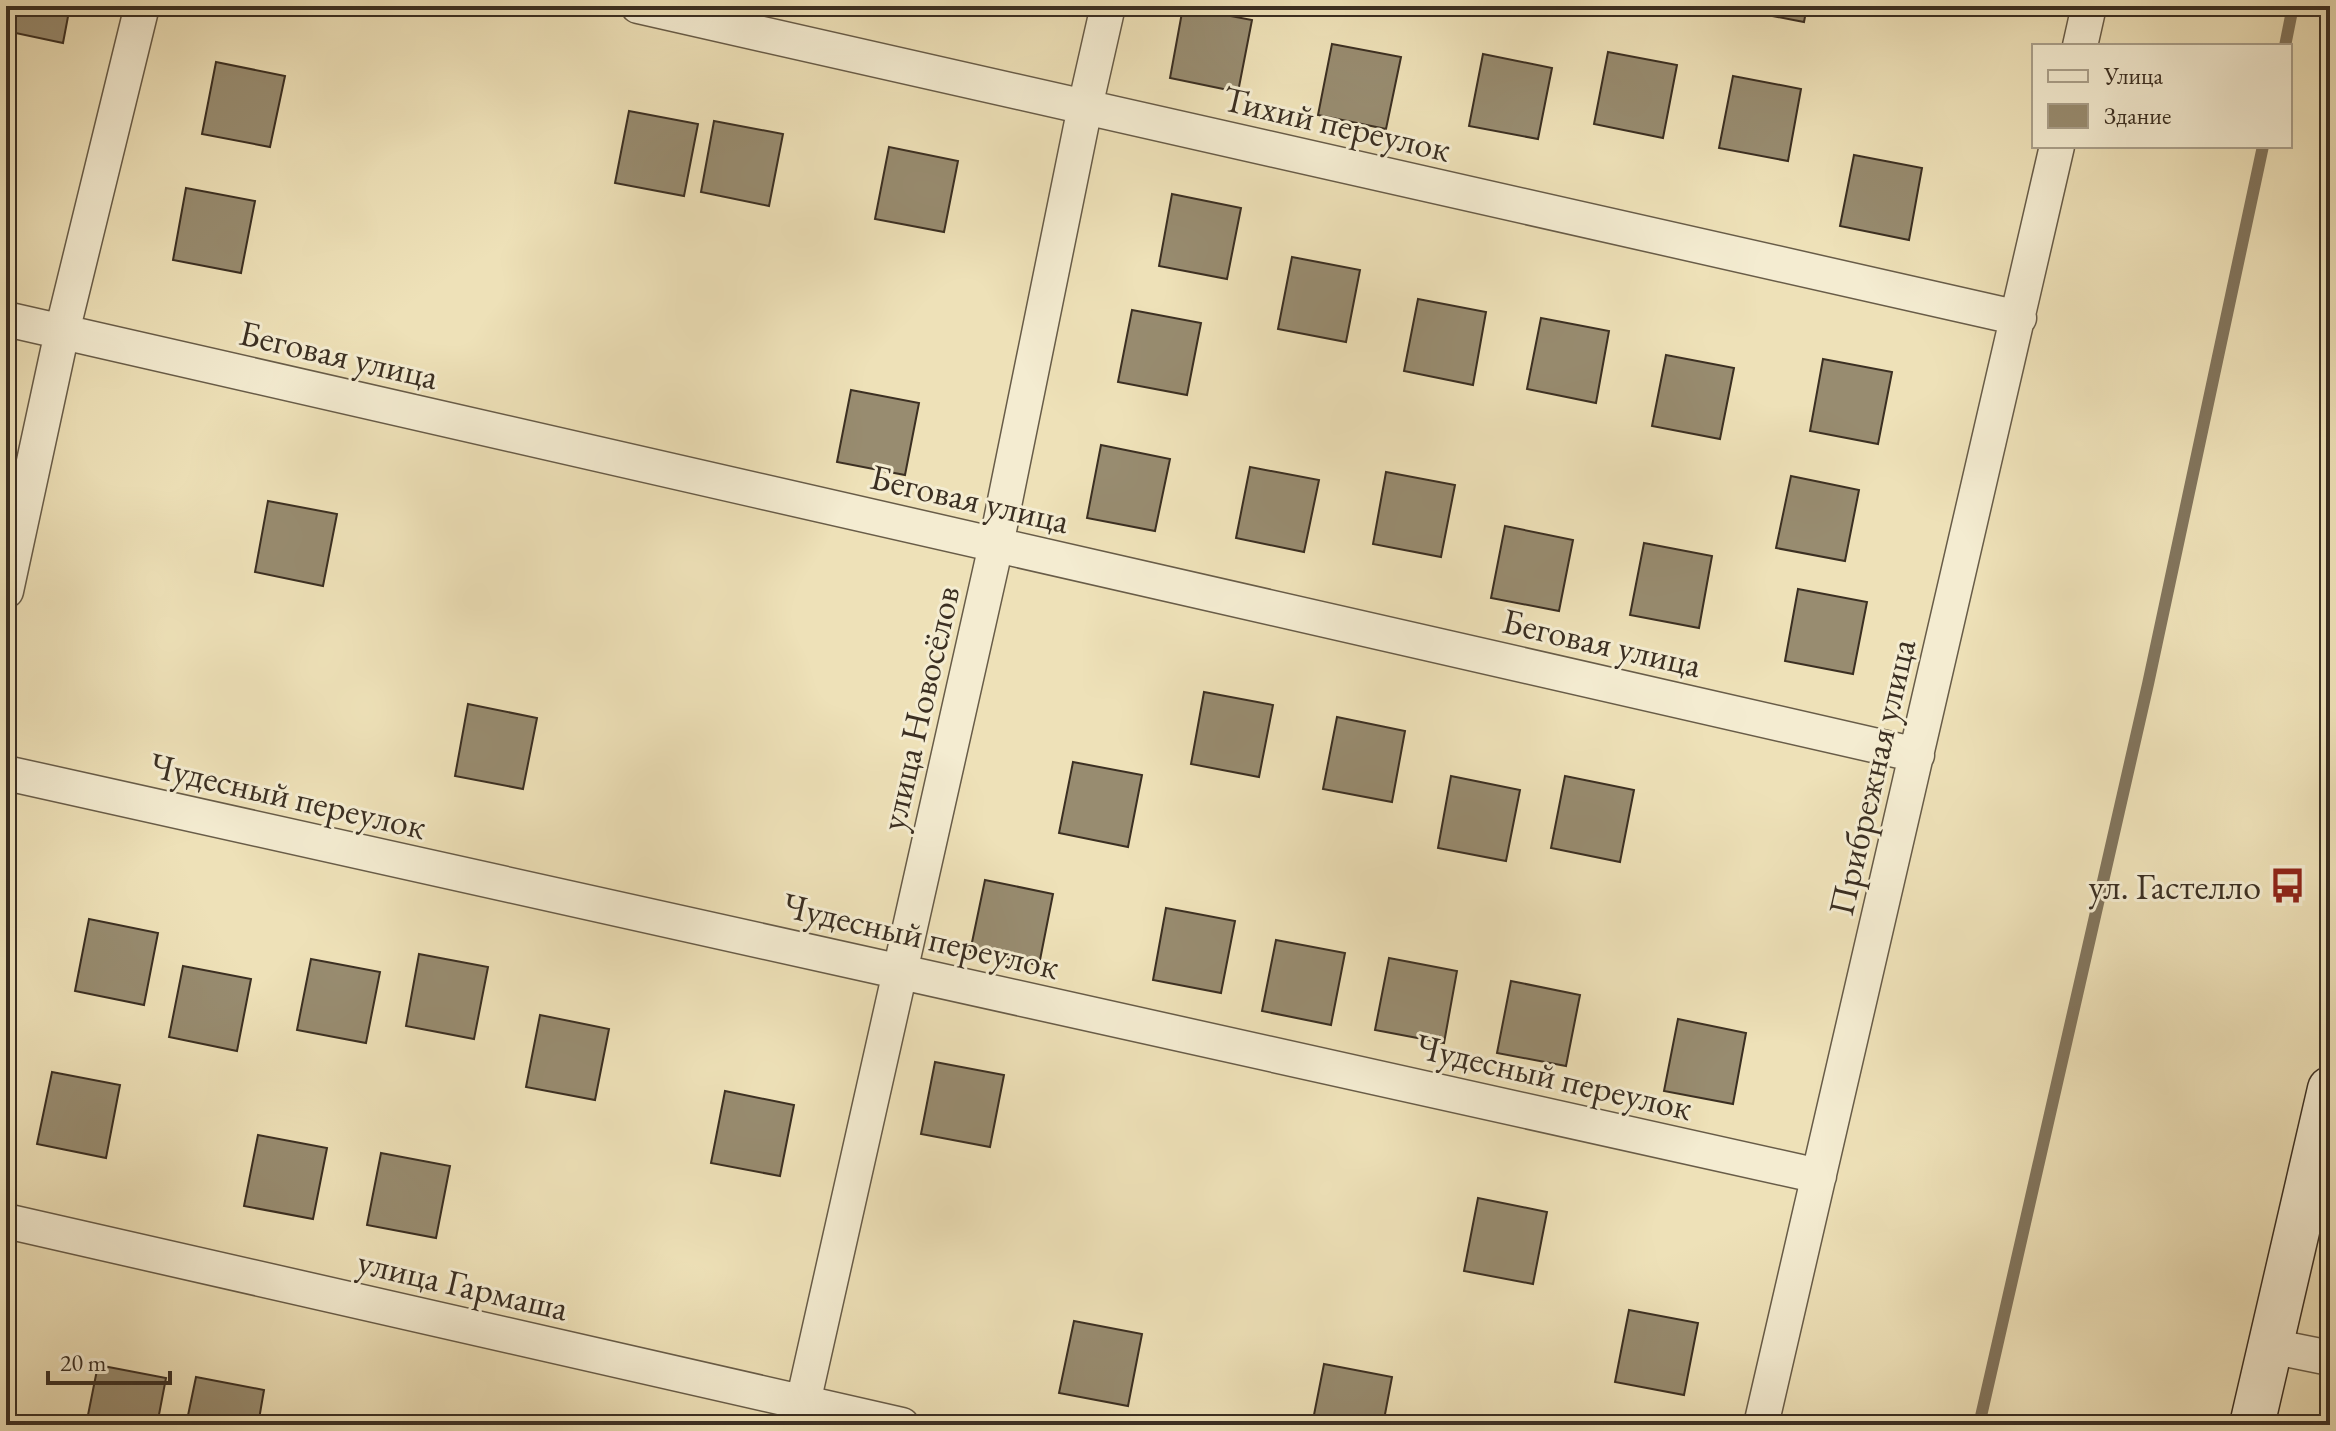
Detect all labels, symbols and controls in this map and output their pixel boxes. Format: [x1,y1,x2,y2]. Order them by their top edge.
legend [2032,44,2292,148]
text: Улица [2103,60,2163,91]
street label: Тихий переулок [1218,74,1455,173]
text: Здание [2104,100,2171,131]
street label: Беговая улица [235,309,444,400]
street label: Беговая улица [866,453,1075,544]
street label: улица Новосёлов [869,581,970,835]
street label: Беговая улица [1498,597,1707,688]
street label: Прибрежная улица [1817,634,1926,920]
street label: Чудесный переулок [145,741,431,850]
place label: ул. Гастелло [2088,863,2261,910]
bus stop icon: ул. Гастелло [2268,867,2306,905]
street label: Чудесный переулок [778,881,1064,990]
street label: Чудесный переулок [1411,1022,1697,1131]
street label: улица Гармаша [353,1237,573,1332]
scale bar [48,1335,170,1385]
text: 20 m [60,1347,107,1378]

